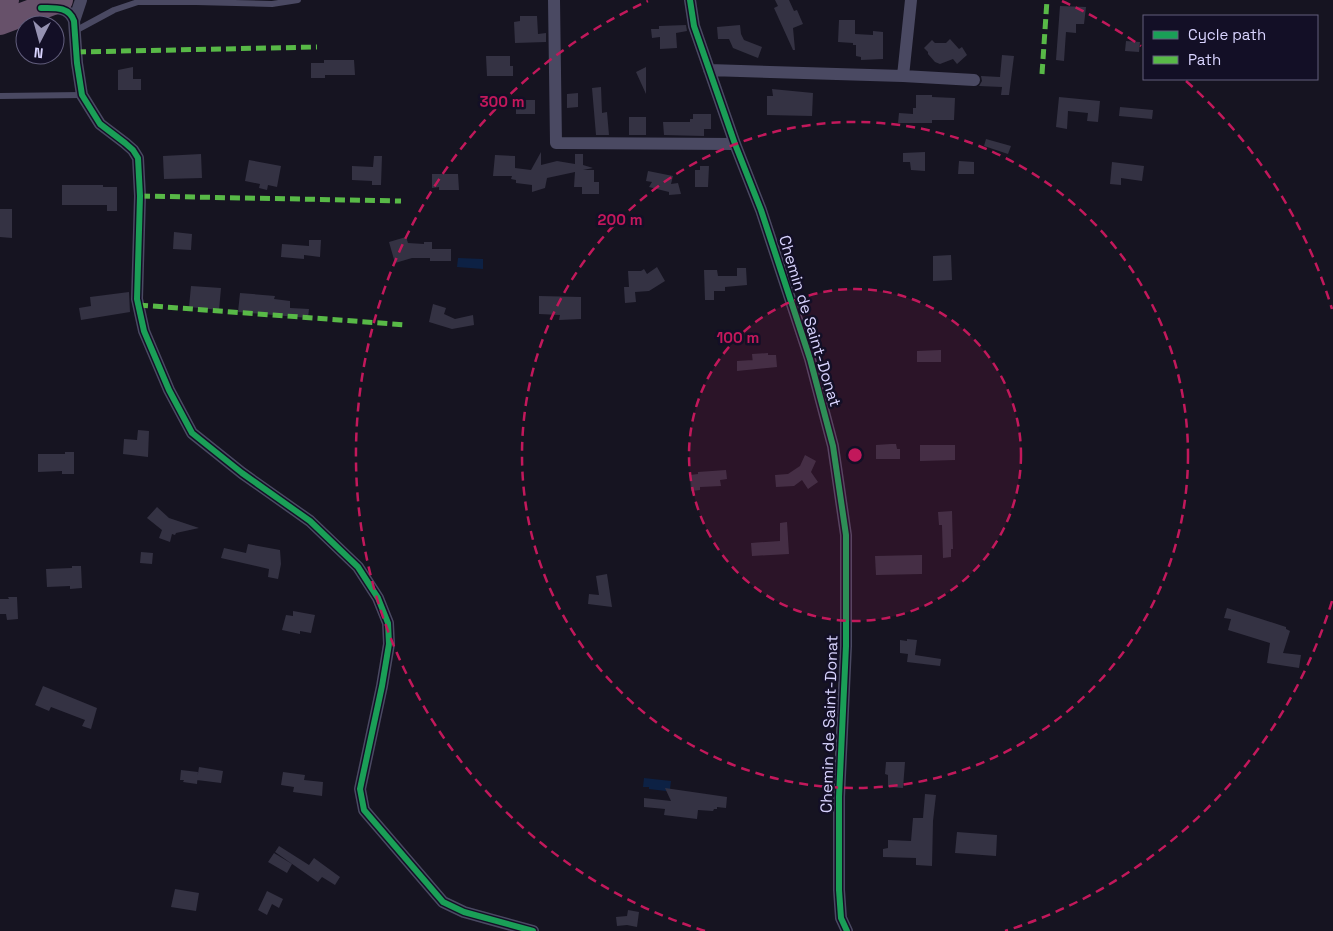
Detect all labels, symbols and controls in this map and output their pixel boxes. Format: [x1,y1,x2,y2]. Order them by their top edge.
north arrow [15,15,65,65]
legend [1143,15,1318,80]
text: Cycle path [1188,25,1266,44]
text: N [33,43,44,62]
text: Path [1188,50,1221,69]
text: 300 m [479,92,525,111]
text: 200 m [598,210,642,229]
street label: Chemin de Saint-Donat [774,233,846,409]
text: 100 m [717,328,759,347]
centre of rings [846,446,864,464]
street label: Chemin de Saint-Donat [815,635,843,813]

